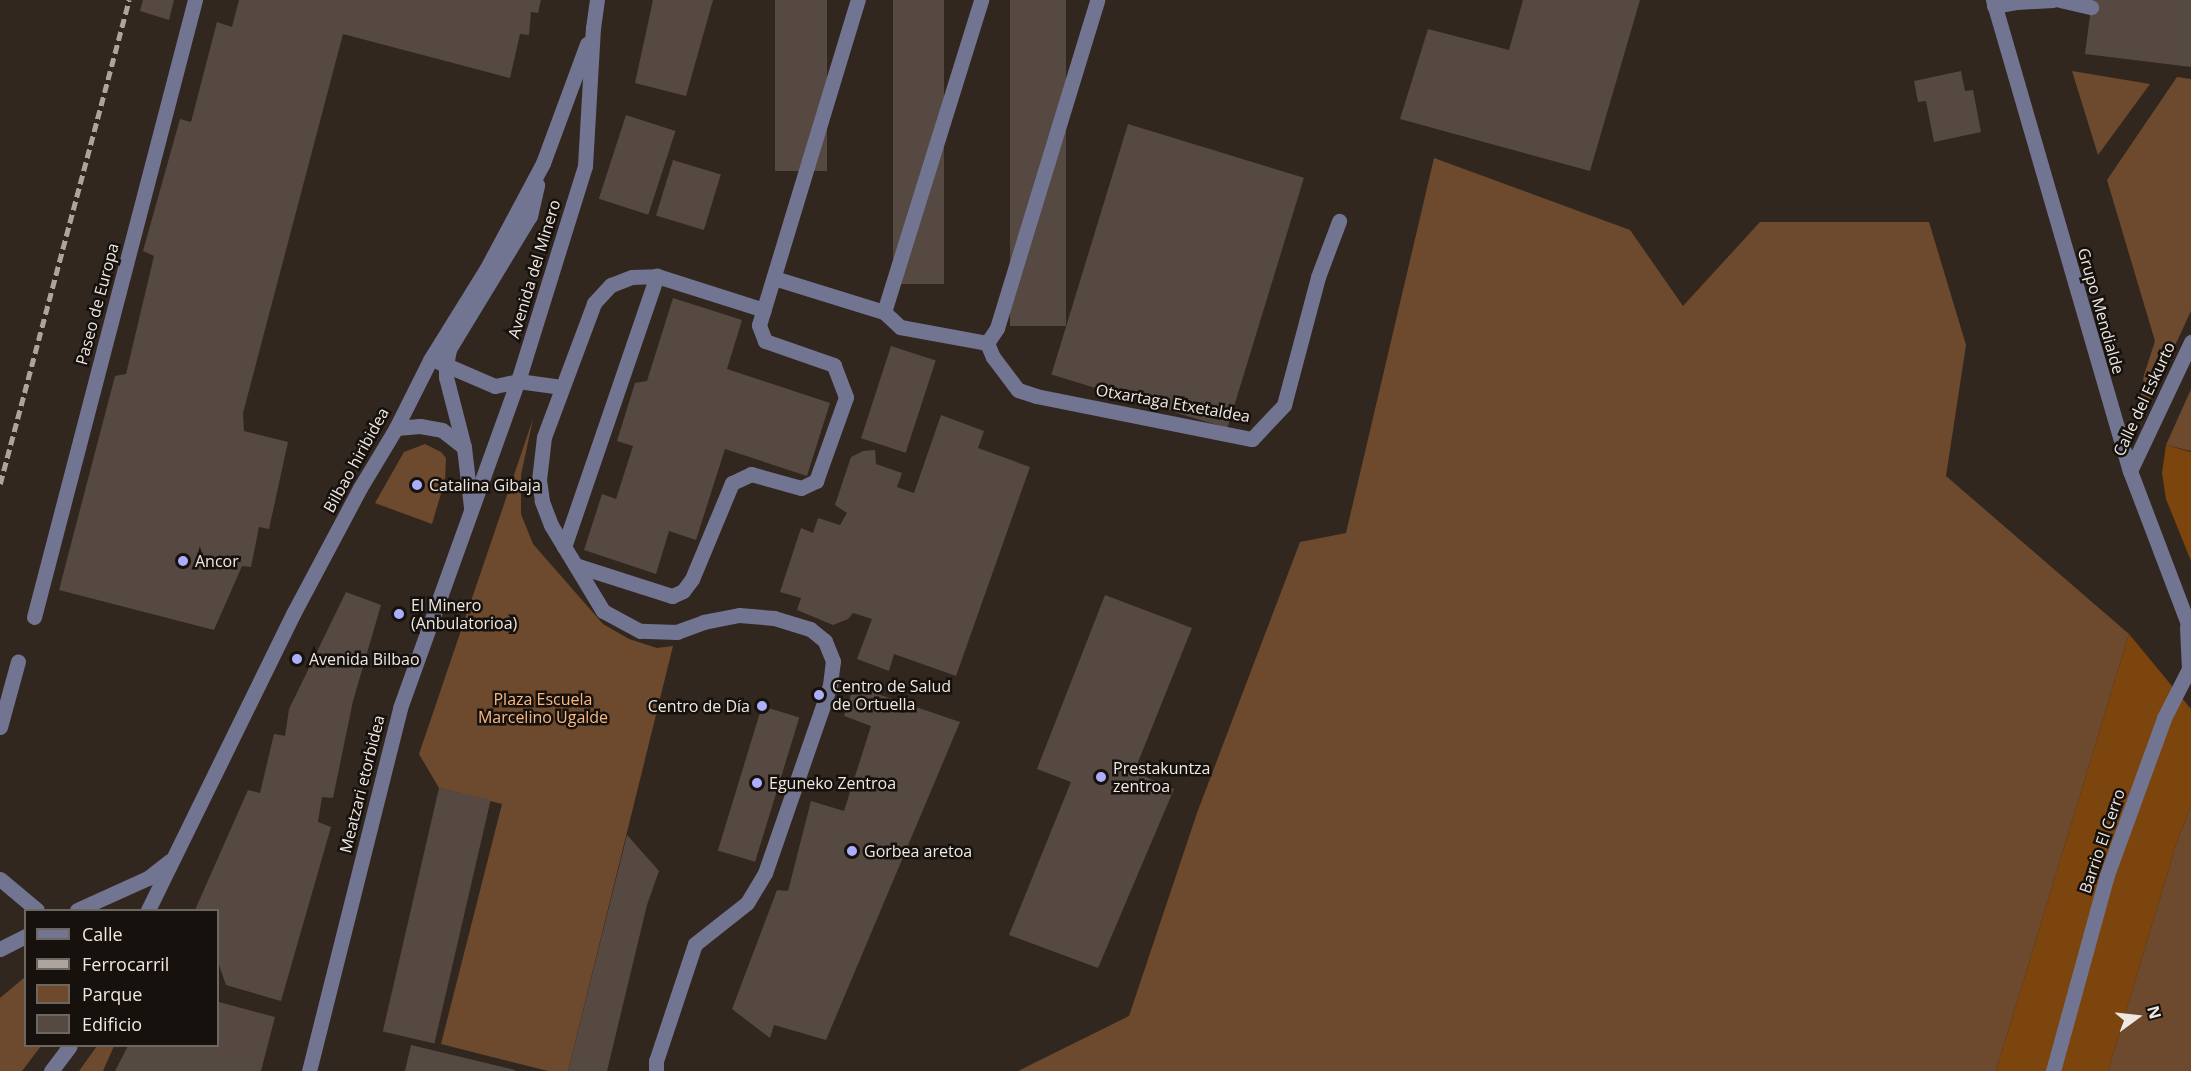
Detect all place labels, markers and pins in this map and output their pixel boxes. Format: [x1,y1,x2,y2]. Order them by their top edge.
place label: Catalina Gibaja [429,475,541,495]
marker: Catalina Gibaja [410,478,424,492]
place label: Ancor [195,551,239,571]
marker: Ancor [176,554,190,568]
place label: El Minero (Anbulatorioa) [411,595,517,633]
marker: El Minero (Anbulatorioa) [392,607,406,621]
place label: Avenida Bilbao [309,649,419,669]
marker: Avenida Bilbao [290,652,304,666]
place label: Centro de Salud de Ortuella [832,676,951,714]
marker: Centro de Salud de Ortuella [810,686,828,704]
place label: Centro de Día [648,696,750,716]
marker: Centro de Día [755,699,769,713]
place label: Prestakuntza zentroa [1113,758,1210,796]
marker: Prestakuntza zentroa [1094,770,1108,784]
place label: Eguneko Zentroa [769,773,896,793]
marker: Eguneko Zentroa [750,776,764,790]
place label: Gorbea aretoa [864,841,972,861]
marker: Gorbea aretoa [845,844,859,858]

